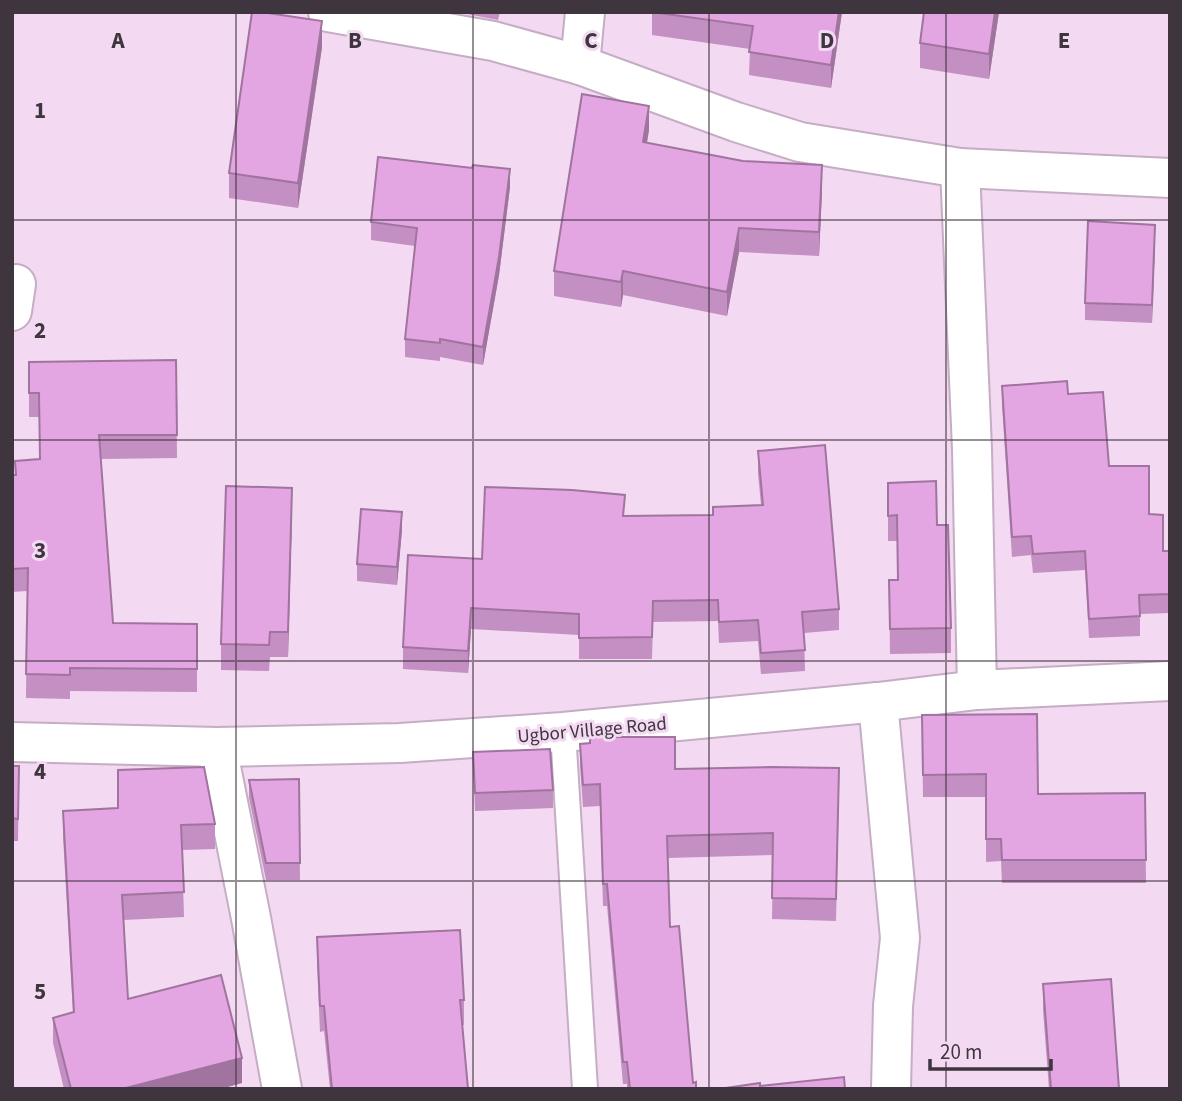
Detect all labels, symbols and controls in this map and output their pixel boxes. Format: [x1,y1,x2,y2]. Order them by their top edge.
text: A [110,24,125,57]
text: B [348,24,362,57]
text: C [584,24,598,57]
text: D [820,24,834,57]
text: E [1058,24,1070,57]
text: 1 [34,94,46,127]
text: 2 [34,314,46,347]
text: 3 [34,534,46,567]
street label: Ugbor Village Road [516,711,668,750]
text: 4 [34,755,46,788]
text: 5 [34,975,46,1008]
scale bar [930,1028,1051,1072]
text: 20 m [940,1037,982,1067]

